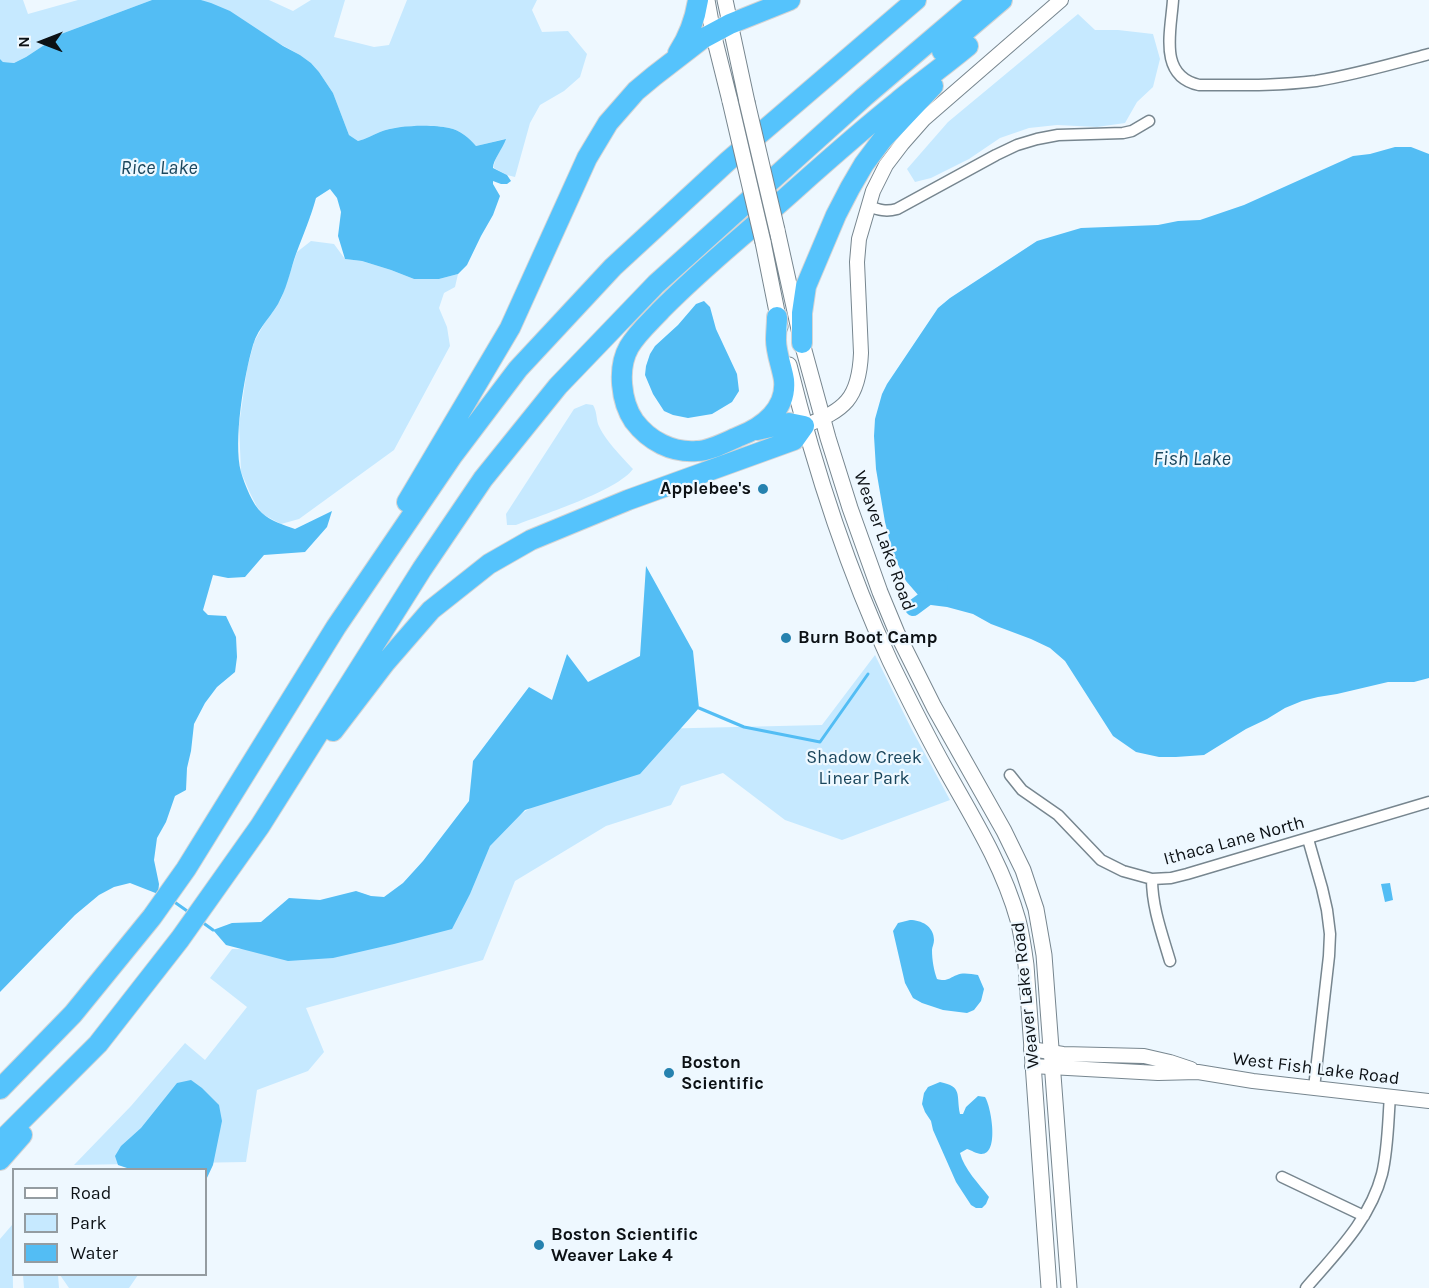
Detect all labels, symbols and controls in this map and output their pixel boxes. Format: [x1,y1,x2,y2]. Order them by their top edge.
north arrow [12,12,72,72]
text: N [14,36,33,48]
water label: Rice Lake [120,156,198,180]
water label: Fish Lake [1153,447,1231,471]
street label: Weaver Lake Road [849,468,919,614]
place label: Applebee's [660,478,751,500]
marker: Applebee's [756,482,770,496]
place label: Burn Boot Camp [798,627,937,649]
marker: Burn Boot Camp [779,631,793,645]
park label: Shadow Creek Linear Park [806,747,922,789]
street label: Ithaca Lane North [1161,812,1307,870]
street label: Weaver Lake Road [1008,921,1044,1069]
street label: West Fish Lake Road [1231,1048,1401,1090]
place label: Boston Scientific [681,1052,764,1094]
marker: Boston Scientific [662,1066,676,1080]
legend [12,1168,207,1276]
text: Road [70,1182,111,1204]
text: Park [70,1212,107,1234]
place label: Boston Scientific Weaver Lake 4 [551,1224,698,1266]
marker: Boston Scientific Weaver Lake 4 [532,1238,546,1252]
text: Water [70,1242,118,1264]

